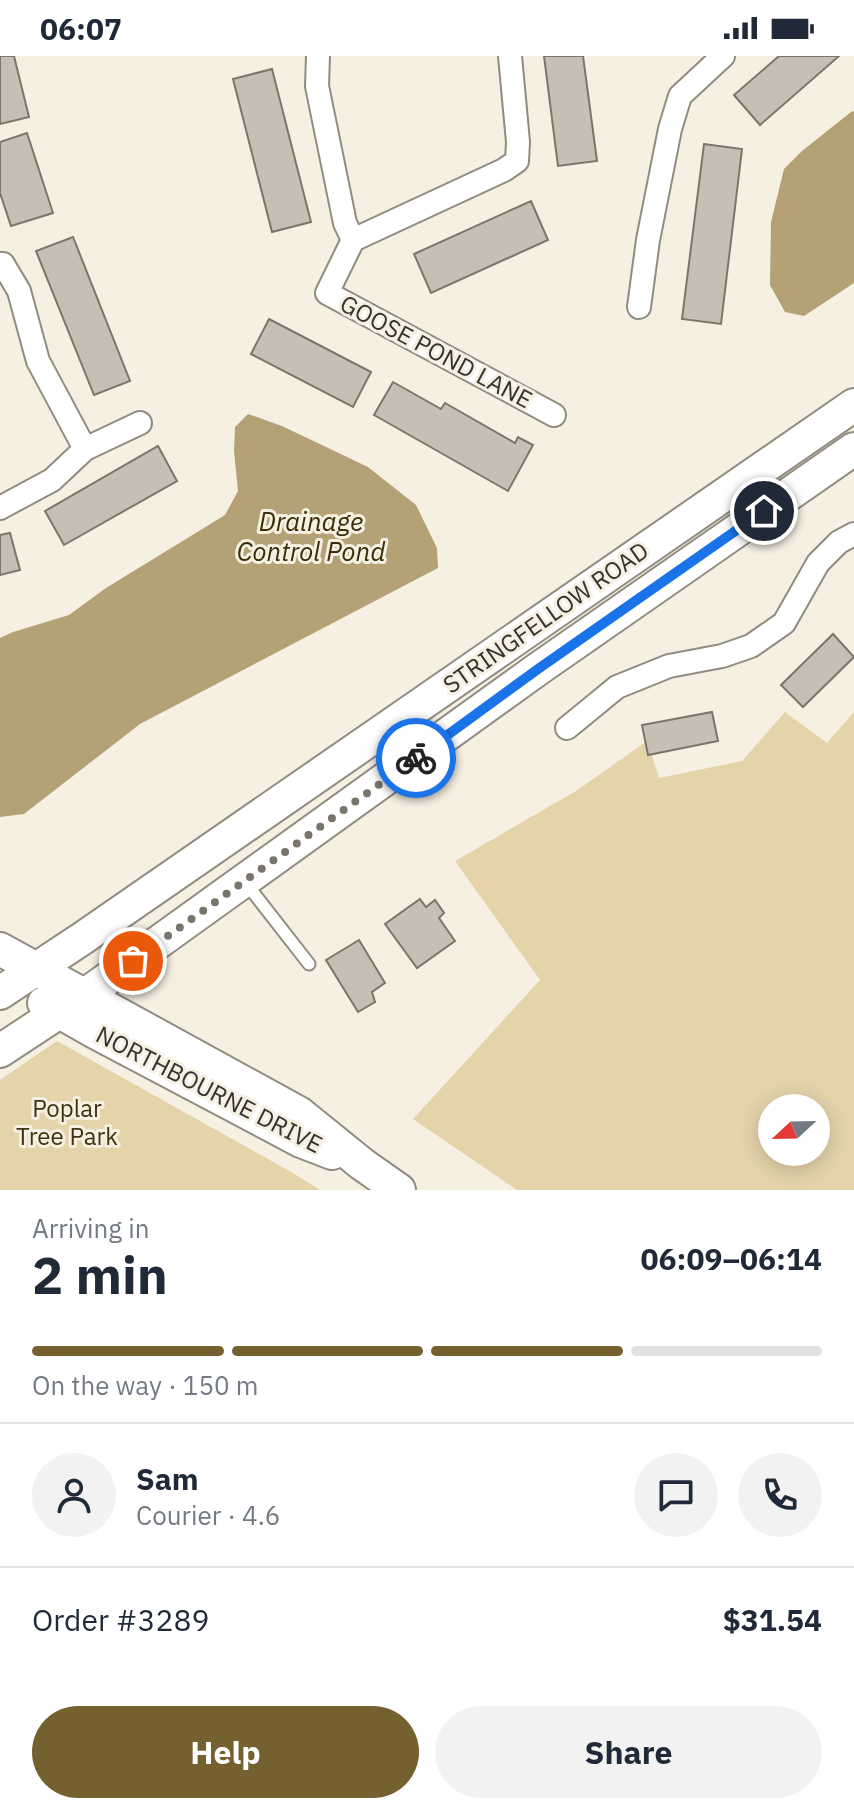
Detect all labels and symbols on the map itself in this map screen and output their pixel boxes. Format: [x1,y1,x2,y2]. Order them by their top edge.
street label: GOOSE POND LANE [335,287,538,415]
pin [730,477,798,545]
water label: Drainage Control Pond [237,504,386,568]
street label: STRINGFELLOW ROAD [436,534,655,700]
courier [376,718,456,798]
pin [99,927,167,995]
street label: NORTHBOURNE DRIVE [91,1018,328,1160]
park label: Poplar Tree Park [16,1092,118,1152]
north arrow [758,1094,830,1166]

